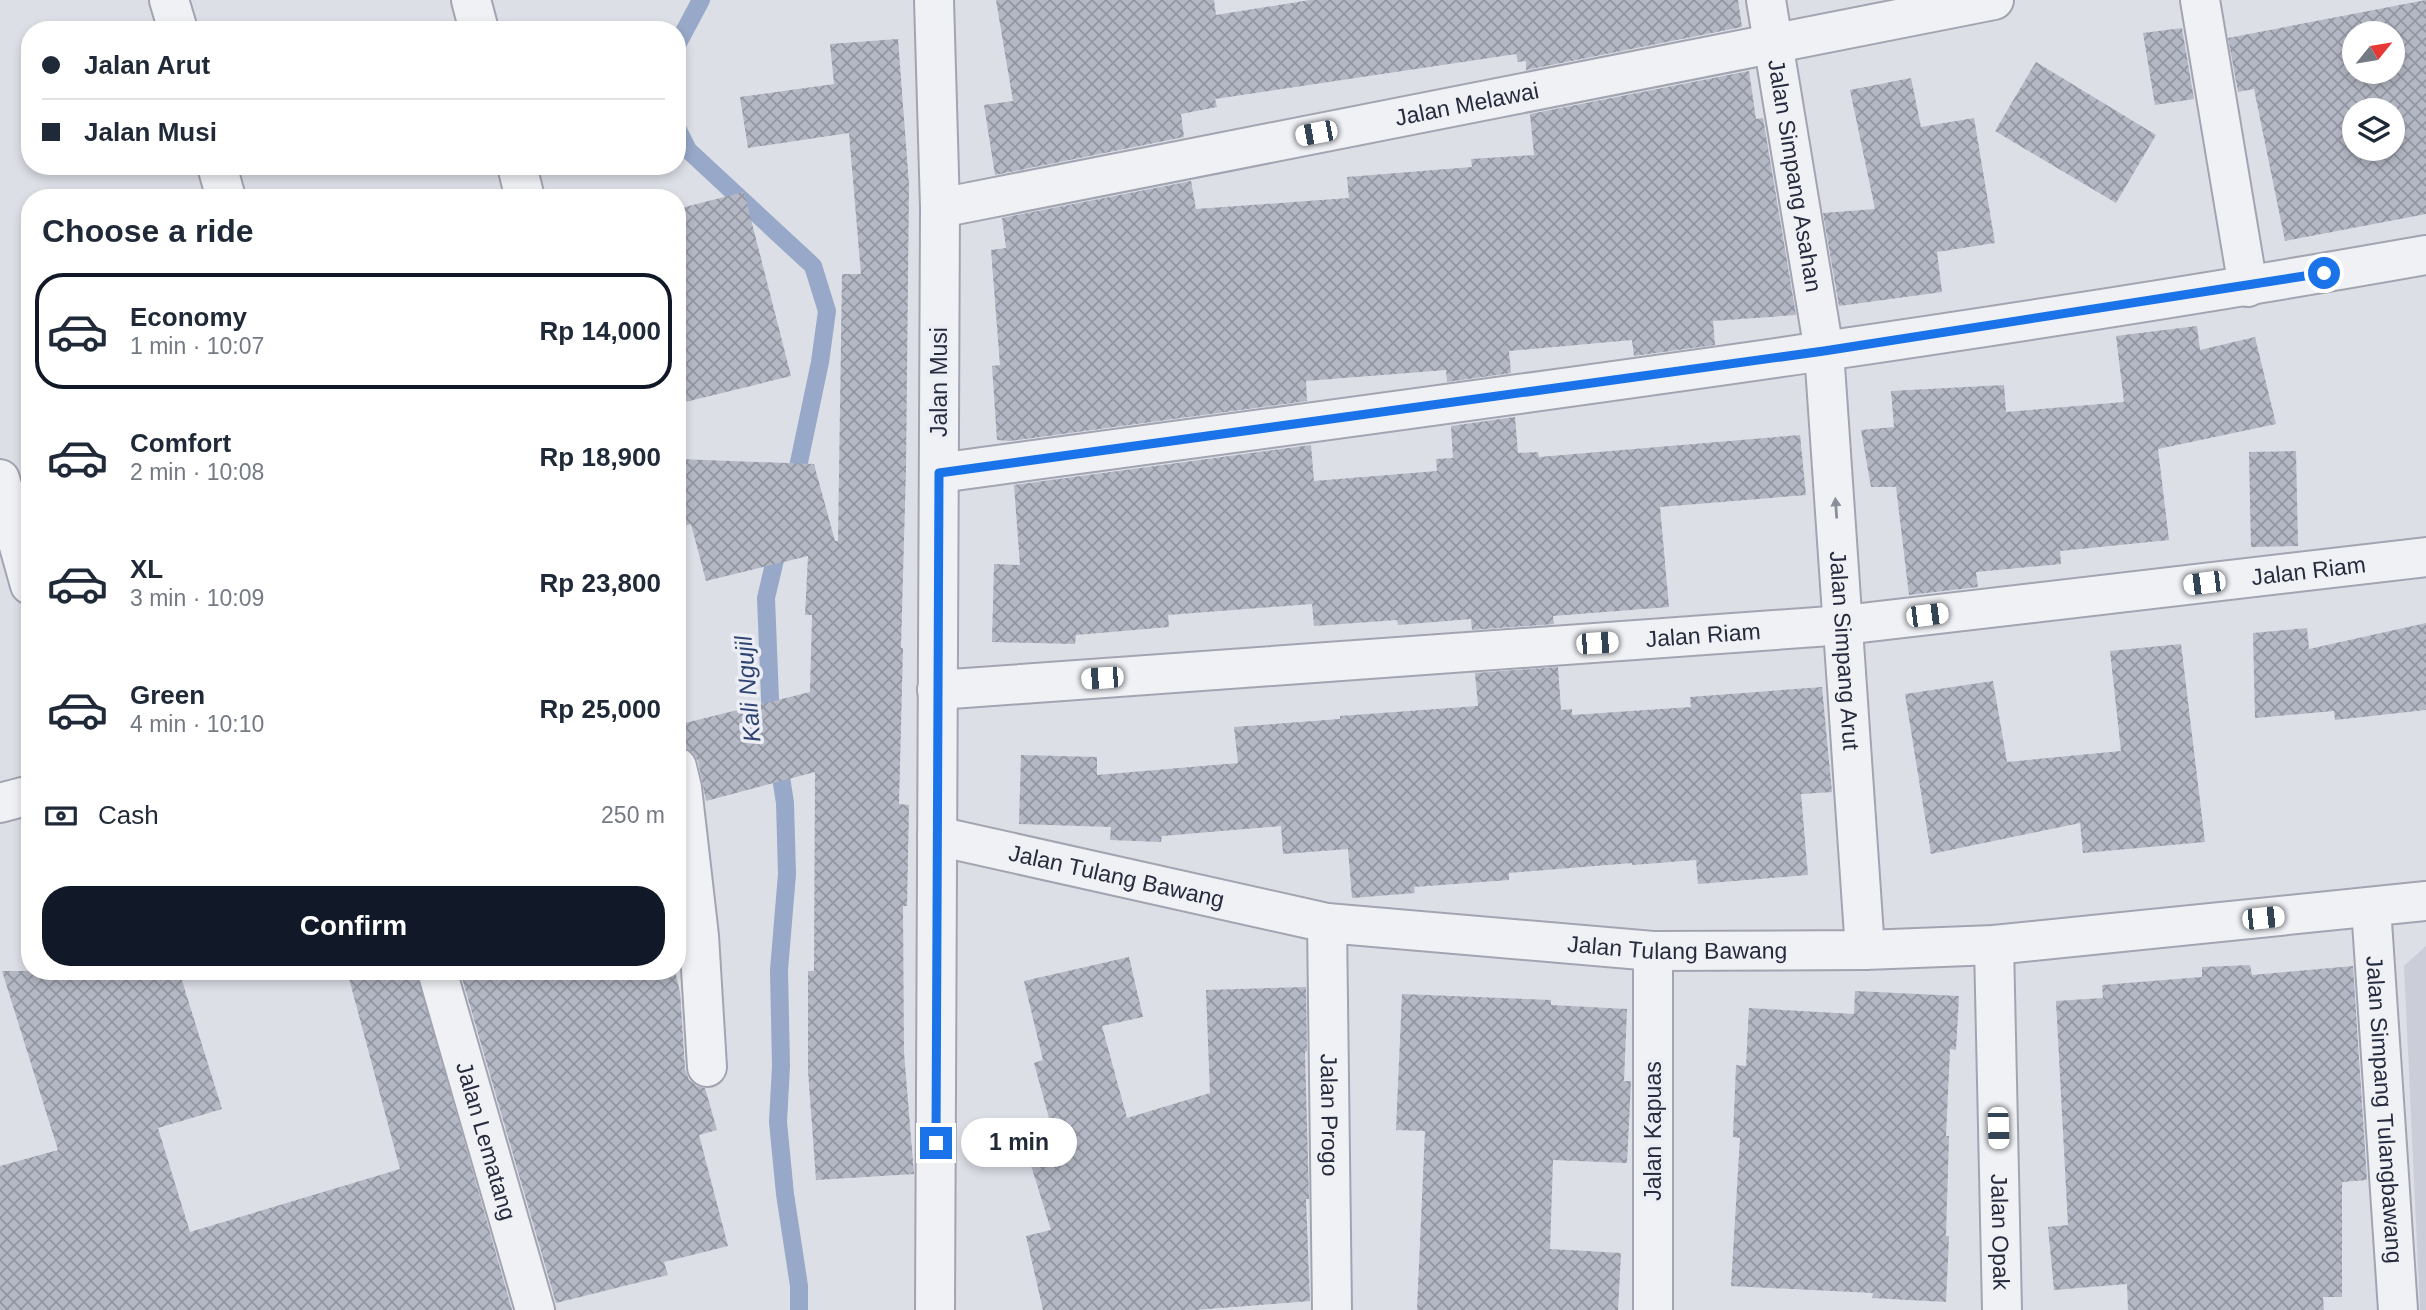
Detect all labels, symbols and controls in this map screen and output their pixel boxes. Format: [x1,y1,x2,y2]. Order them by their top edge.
north arrow [2342,21,2404,84]
map controls [2342,21,2405,161]
text: Jalan Arut [84,50,210,80]
street label: Jalan Simpang Asahan [1763,57,1827,294]
street label: Jalan Melawai [1393,77,1541,131]
button: layers [2342,98,2405,161]
text: Jalan Musi [84,117,217,147]
car [1294,119,1339,147]
text: Choose a ride [42,213,254,249]
route start [2308,257,2340,289]
icon: car [46,300,109,363]
text: Economy [130,302,247,332]
text: Rp 14,000 [540,316,661,346]
street label: Jalan Musi [926,327,952,437]
text: 1 min · 10:07 [130,333,264,359]
icon: car [46,426,109,489]
text: Comfort [130,428,231,458]
text: Rp 18,900 [540,442,661,472]
text: 2 min · 10:08 [130,459,264,485]
one-way arrow [1830,497,1841,519]
street label: Jalan Simpang Arut [1825,550,1864,752]
street label: Jalan Riam [2250,551,2367,590]
icon: car [46,552,109,615]
text: XL [130,554,163,584]
text: Rp 23,800 [540,568,661,598]
car [2182,570,2227,596]
text: 3 min · 10:09 [130,585,264,611]
car [1905,602,1950,628]
street label: Jalan Riam [1645,618,1761,652]
car [1576,631,1619,655]
water label: Kali Ngujil [729,634,766,743]
car [1081,666,1124,690]
icon: car [46,678,109,741]
text: Green [130,680,205,710]
text: Rp 25,000 [540,694,661,724]
text: 4 min · 10:10 [130,711,264,737]
icon: cash [42,797,80,835]
text: Cash [98,800,159,830]
text: 250 m [601,802,665,828]
street label: Jalan Tulang Bawang [1006,839,1227,913]
button: Confirm [42,886,665,966]
car [2242,905,2285,931]
street label: Jalan Tulang Bawang [1566,931,1787,964]
street label: Jalan Simpang Tulangbawang [2361,955,2408,1264]
street label: Jalan Progo [1316,1053,1343,1177]
street label: Jalan Lematang [451,1059,521,1223]
street label: Jalan Kapuas [1640,1061,1666,1201]
car [1987,1107,2010,1149]
callout: 1 min [960,1118,1076,1168]
route end [920,1127,952,1159]
text: 1 min [989,1129,1049,1155]
street label: Jalan Opak [1986,1173,2015,1291]

